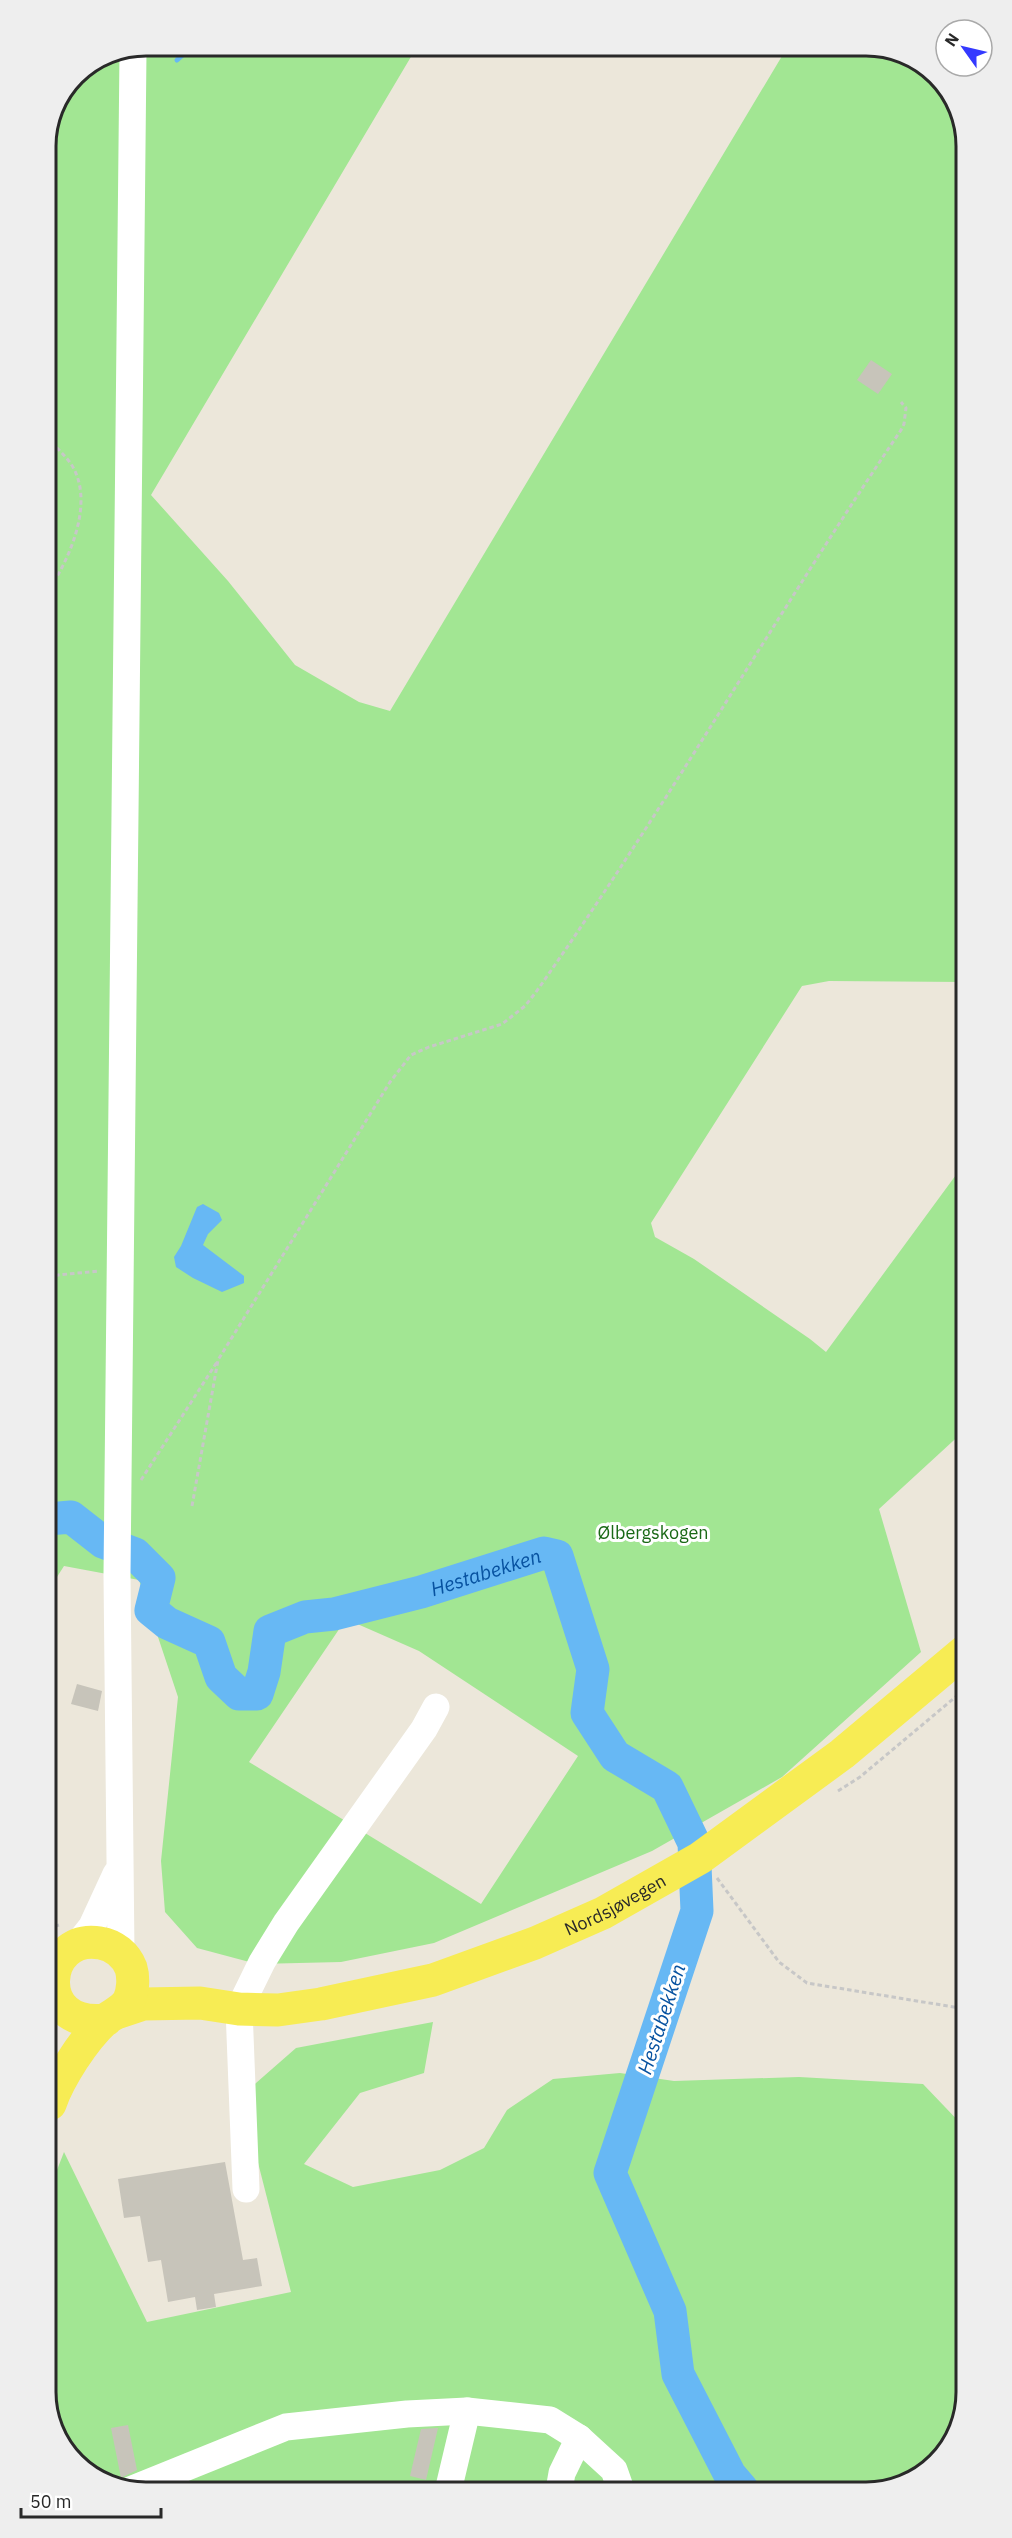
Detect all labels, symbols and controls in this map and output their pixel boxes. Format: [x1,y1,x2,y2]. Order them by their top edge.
north arrow [934,18,994,78]
text: N [940,29,963,50]
park label: Ølbergskogen [597,1521,709,1544]
water label: Hestabekken [427,1541,544,1602]
street label: Nordsjøvegen [561,1868,670,1940]
water label: Hestabekken [630,1960,692,2078]
scale bar [21,2481,160,2519]
text: 50 m [30,2490,72,2513]

